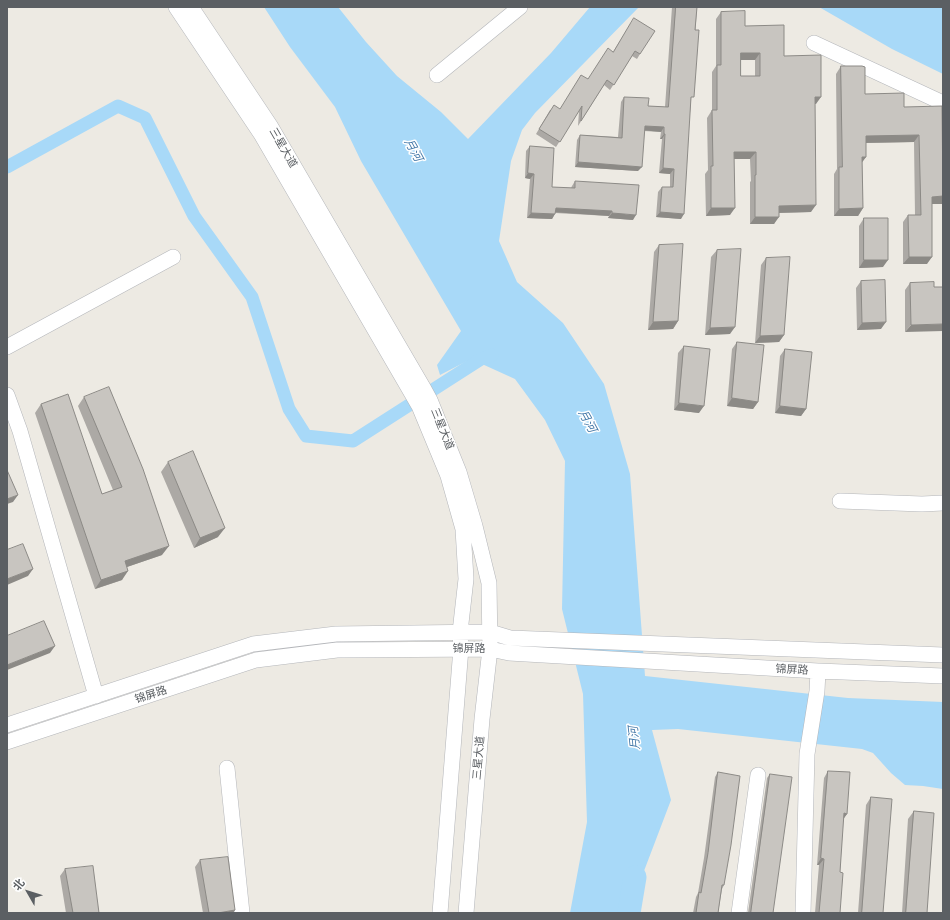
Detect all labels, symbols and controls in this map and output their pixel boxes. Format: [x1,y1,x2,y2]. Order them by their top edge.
street label: 三星大道 [266,126,300,170]
water label: 月河 [401,136,425,164]
street label: 三星大道 [428,406,456,452]
water label: 月河 [575,407,599,435]
street label: 锦屏路 [453,642,485,656]
street label: 锦屏路 [775,663,809,677]
street label: 锦屏路 [133,684,169,706]
water label: 月河 [627,725,643,751]
street label: 三星大道 [471,736,487,780]
north arrow [8,872,48,912]
text: 北 [9,875,28,893]

